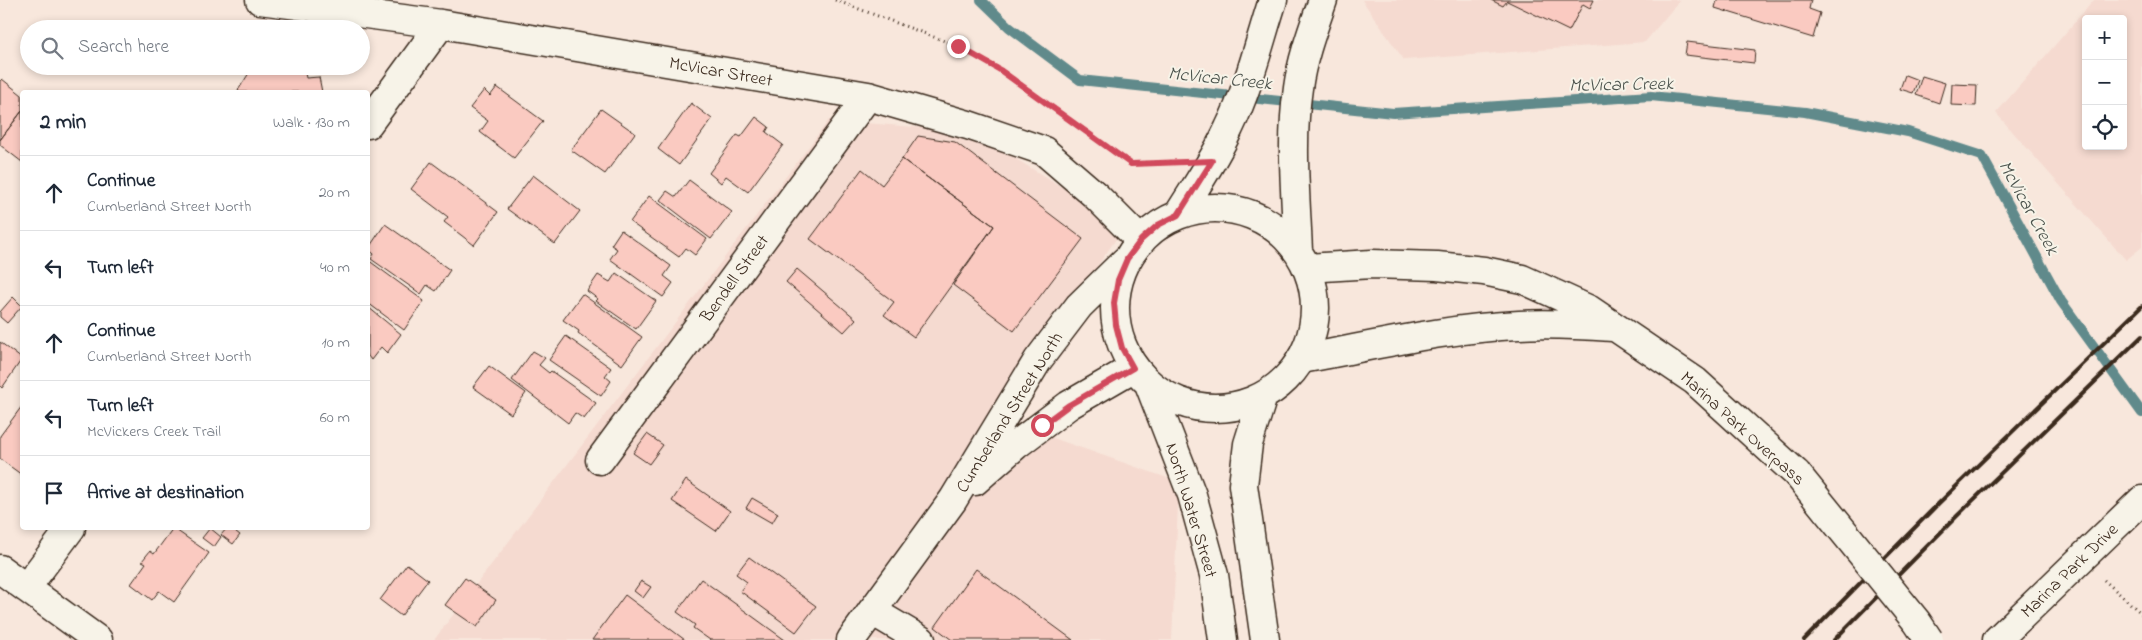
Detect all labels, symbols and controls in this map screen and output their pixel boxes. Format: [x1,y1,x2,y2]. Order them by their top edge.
map controls [2082,15,2127,150]
button: + [2082,15,2127,60]
search box [20,20,370,75]
icon: search [38,34,66,62]
text: Search here [78,34,169,61]
route end [947,35,970,58]
street label: McVicar Street [667,51,774,95]
button: − [2082,60,2127,105]
water label: McVicar Creek [1166,61,1274,98]
water label: McVicar Creek [1569,71,1674,100]
button: locate [2082,105,2127,150]
text: 2 min [40,108,86,138]
text: Walk · 130 m [273,111,350,135]
water label: McVicar Creek [1991,156,2065,261]
text: Continue [87,168,155,195]
icon: ahead [40,179,68,207]
text: 20 m [319,181,350,205]
text: Cumberland Street North [87,195,251,219]
street label: Bendell Street [694,230,776,329]
icon: left [40,254,68,282]
text: Turn left [87,255,154,282]
text: 40 m [320,256,350,280]
text: Continue [87,318,155,345]
street label: Cumberland Street North [951,328,1071,498]
icon: ahead [40,329,68,357]
text: 10 m [322,331,350,355]
text: Cumberland Street North [87,345,251,369]
street label: Marina Park Overpass [1673,366,1810,493]
text: Turn left [87,393,154,420]
icon: left [40,404,68,432]
text: 60 m [320,406,350,430]
route start [1031,414,1054,437]
text: McVickers Creek Trail [87,420,221,444]
street label: North Water Street [1157,440,1223,581]
icon: arrive [40,479,68,507]
text: Arrive at destination [87,480,244,507]
street label: Marina Park Drive [2016,517,2126,625]

